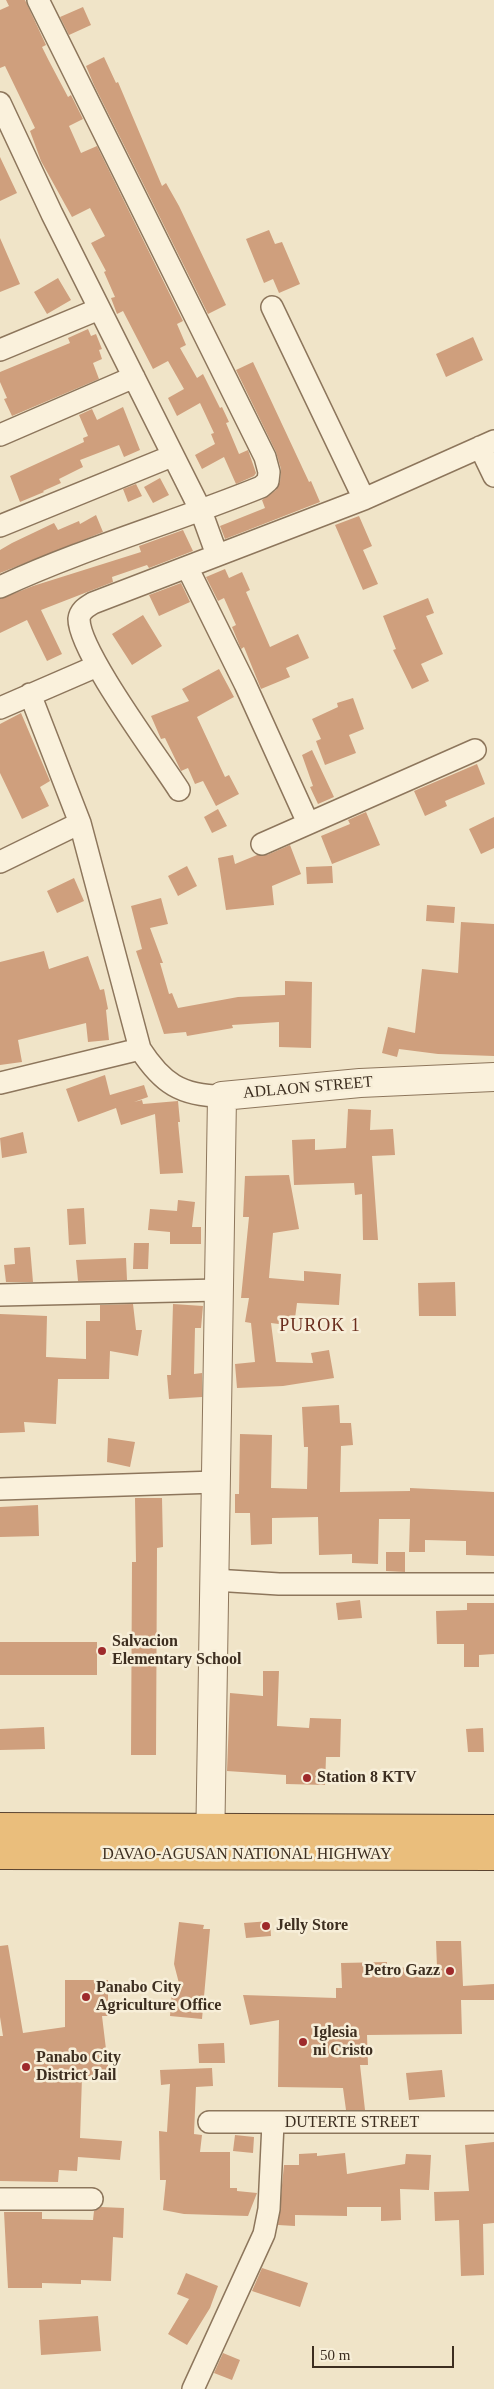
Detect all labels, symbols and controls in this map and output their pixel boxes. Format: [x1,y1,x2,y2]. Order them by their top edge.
street label: ADLAON STREET [242,1073,374,1103]
district label: PUROK 1 [278,1315,362,1337]
place label: Salvacion Elementary School [112,1632,241,1670]
marker: Salvacion Elementary School [96,1645,108,1657]
place label: Station 8 KTV [317,1768,417,1788]
marker: Station 8 KTV [301,1772,313,1784]
street label: DAVAO-AGUSAN NATIONAL HIGHWAY [102,1845,392,1865]
place label: Jelly Store [276,1916,348,1936]
marker: Jelly Store [260,1920,272,1932]
place label: Petro Gazz [364,1961,440,1981]
marker: Petro Gazz [444,1965,456,1977]
place label: Panabo City Agriculture Office [96,1978,221,2016]
marker: Panabo City Agriculture Office [80,1991,92,2003]
place label: Iglesia ni Cristo [313,2023,373,2061]
marker: Iglesia ni Cristo [297,2036,309,2048]
place label: Panabo City District Jail [36,2048,121,2086]
marker: Panabo City District Jail [20,2061,32,2073]
street label: DUTERTE STREET [285,2113,419,2133]
scale bar [314,2336,456,2368]
text: 50 m [320,2347,350,2363]

